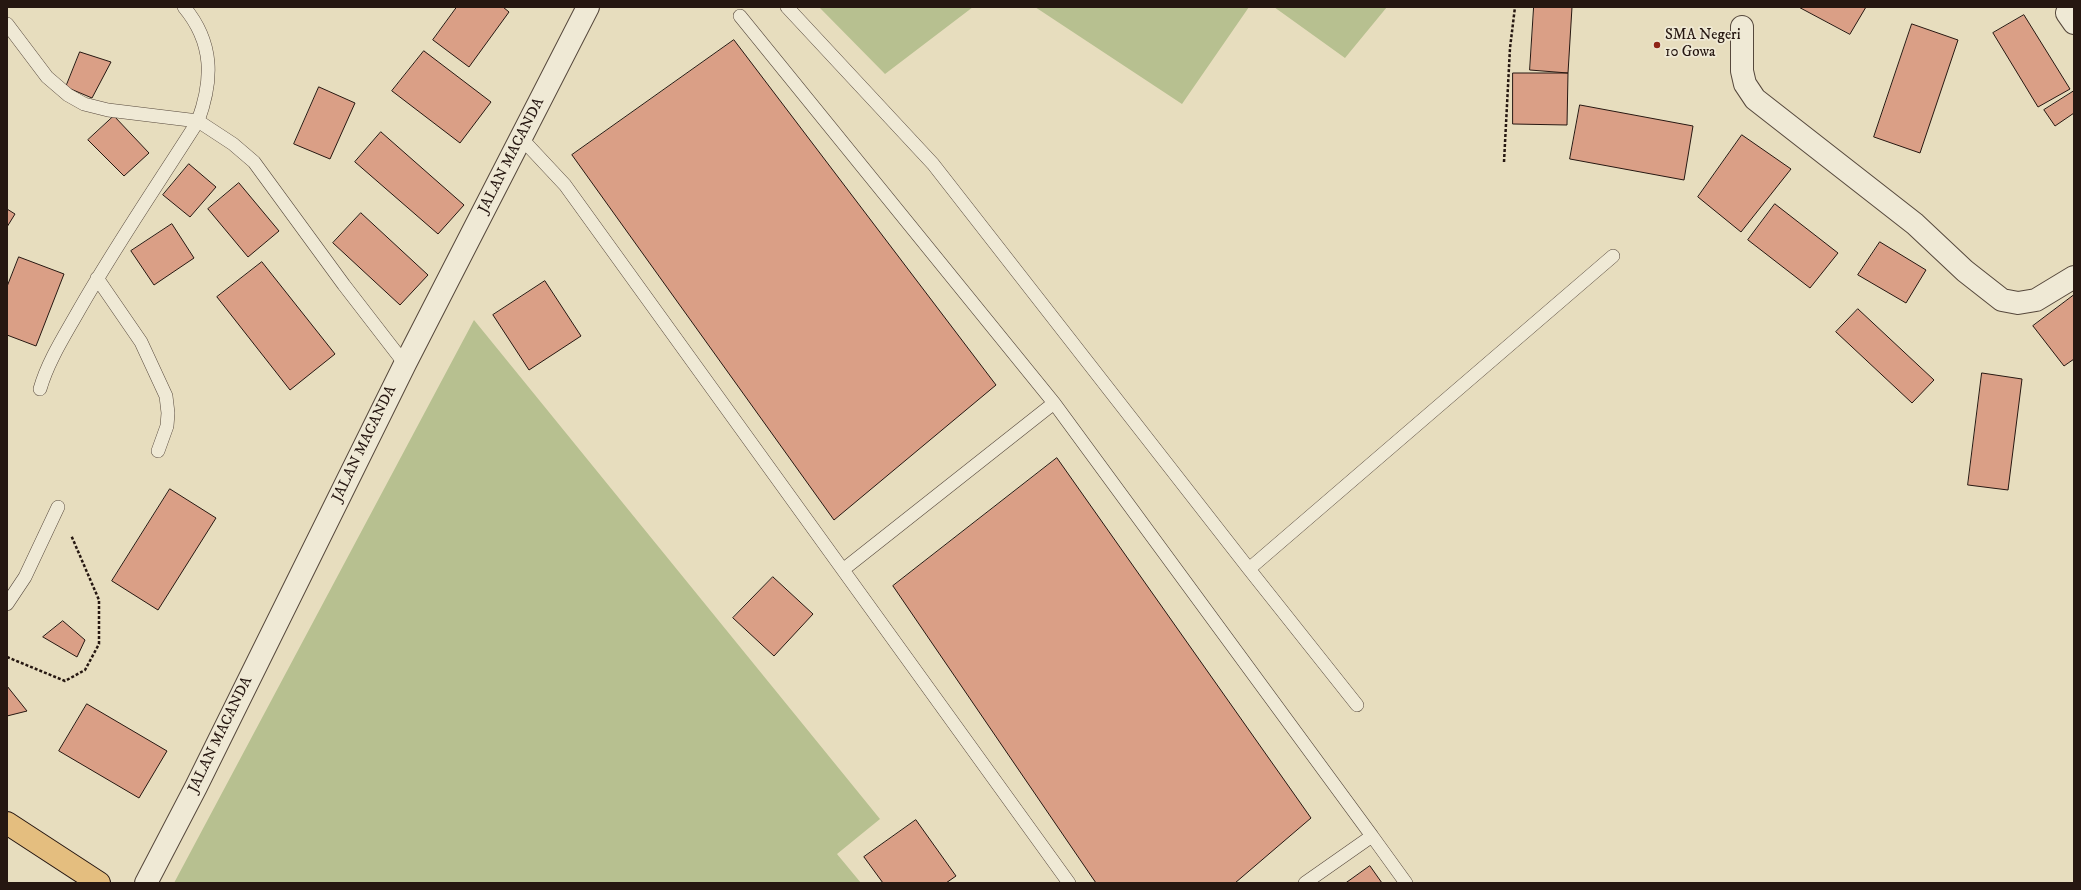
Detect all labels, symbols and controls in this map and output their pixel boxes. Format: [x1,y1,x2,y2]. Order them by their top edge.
place label: SMA Negeri 10 Gowa [1665,27,1741,62]
marker: SMA Negeri 10 Gowa [1652,40,1662,50]
street label: JALAN MACANDA [475,95,549,217]
street label: JALAN MACANDA [329,383,401,505]
street label: JALAN MACANDA [185,674,257,796]

